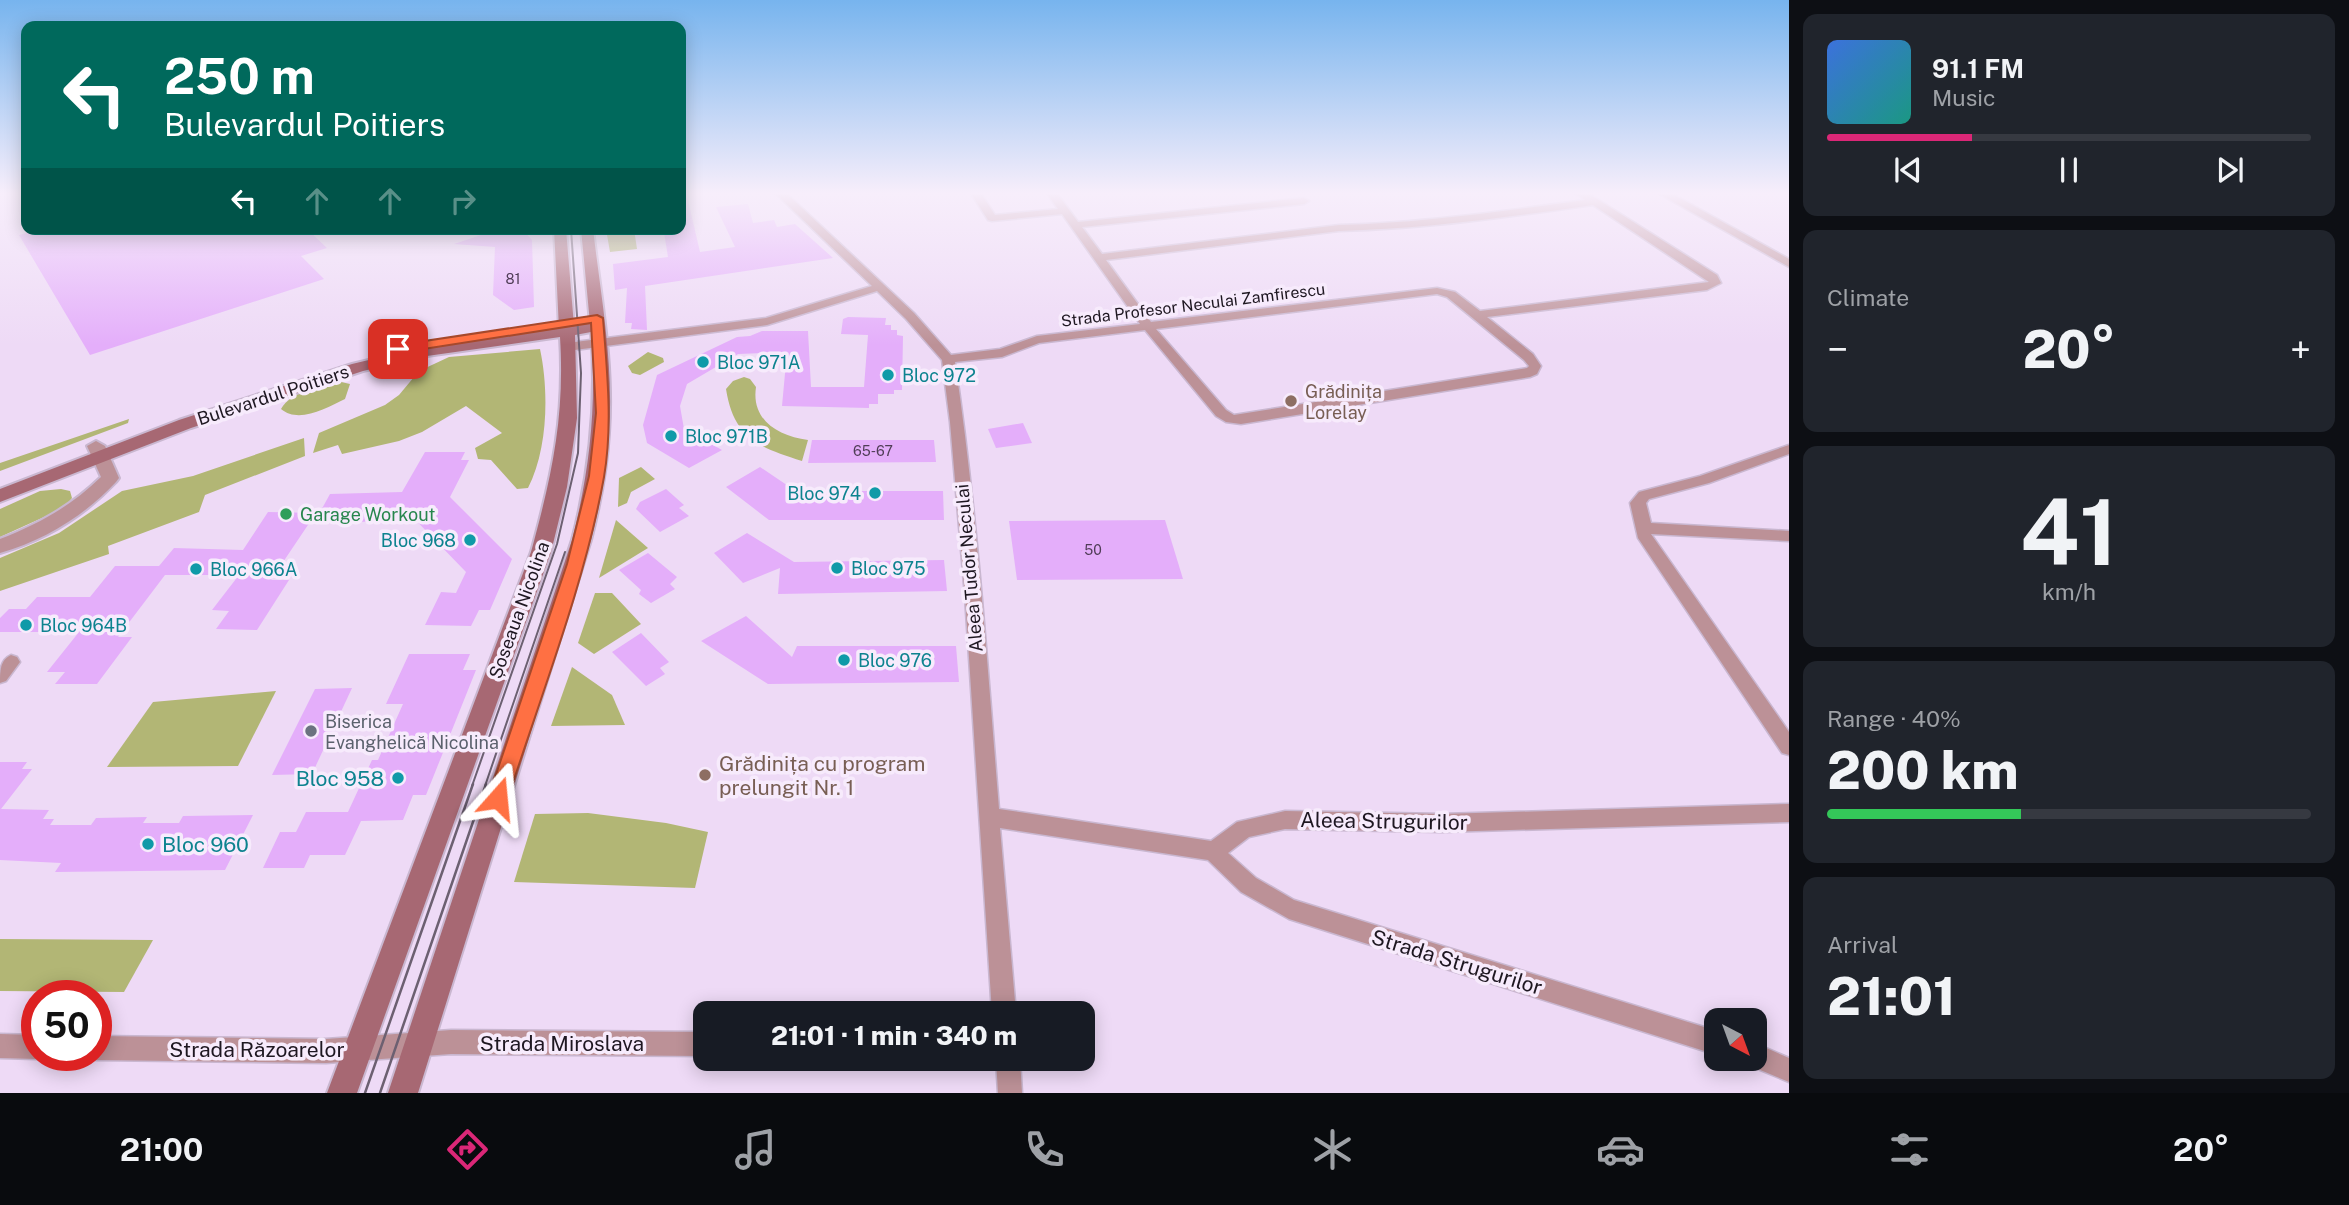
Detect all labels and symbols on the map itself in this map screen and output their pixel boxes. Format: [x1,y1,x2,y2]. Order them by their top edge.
house number: 81 [506,271,520,287]
street label: Strada Profesor Neculai Zamfirescu [1060,279,1326,331]
pin [368,319,428,379]
place label: Bloc 971A [717,352,801,373]
marker: Bloc 971A [695,354,711,370]
street label: Bulevardul Poitiers [195,361,351,429]
place label: Bloc 972 [902,365,976,386]
marker: Bloc 972 [880,367,896,383]
place label: Grădinița Lorelay [1305,381,1382,423]
marker: Grădinița Lorelay [1283,393,1299,409]
place label: Bloc 971B [685,426,768,447]
marker: Bloc 971B [663,428,679,444]
house number: 65-67 [853,443,893,459]
place label: Bloc 974 [787,483,861,504]
street label: Aleea Tudor Neculai [951,483,987,653]
marker: Bloc 974 [867,485,883,501]
place label: Garage Workout [300,504,436,525]
marker: Garage Workout [278,506,294,522]
place label: Bloc 968 [381,530,456,551]
marker: Bloc 968 [462,532,478,548]
street label: Șoseaua Nicolina [484,539,554,681]
house number: 50 [1084,542,1102,558]
place label: Bloc 975 [851,558,926,579]
place label: Bloc 966A [210,559,298,580]
marker: Bloc 975 [829,560,845,576]
marker: Bloc 966A [188,561,204,577]
place label: Bloc 964B [40,615,127,636]
marker: Bloc 964B [18,617,34,633]
place label: Bloc 976 [858,650,932,671]
marker: Bloc 976 [836,652,852,668]
place label: Biserica Evanghelică Nicolina [325,711,499,753]
marker: Biserica Evanghelică Nicolina [303,723,319,739]
place label: Grădinița cu program prelungit Nr. 1 [719,751,925,800]
position arrow [461,761,535,835]
place label: Bloc 958 [296,766,384,791]
marker: Grădinița cu program prelungit Nr. 1 [697,767,713,783]
marker: Bloc 958 [390,770,406,786]
street label: Aleea Strugurilor [1300,807,1468,835]
place label: Bloc 960 [162,832,249,857]
marker: Bloc 960 [140,836,156,852]
street label: Strada Strugurilor [1369,924,1545,1000]
speed limit sign: 50 [21,980,112,1071]
north arrow [1704,1008,1768,1071]
street label: Strada Miroslava [480,1031,644,1056]
street label: Strada Răzoarelor [169,1037,345,1062]

